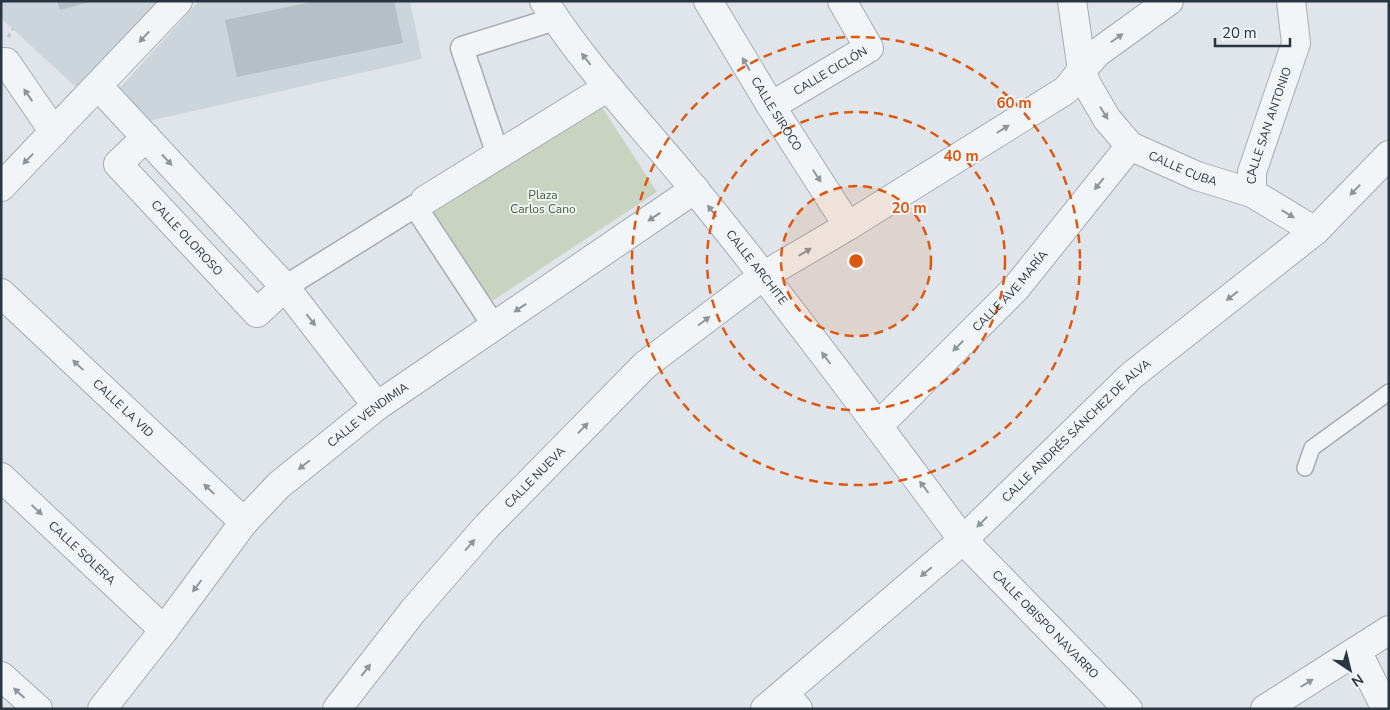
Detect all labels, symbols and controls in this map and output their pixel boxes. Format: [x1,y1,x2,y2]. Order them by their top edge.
scale bar [1215,15,1290,47]
text: 20 m [1222,23,1257,43]
one-way arrow [138,30,150,42]
one-way arrow [1111,33,1124,43]
street label: CALLE CICLÓN [790,43,870,99]
one-way arrow [580,52,591,65]
one-way arrow [741,58,750,71]
street label: CALLE SAN ANTONIO [1244,65,1295,184]
street label: CALLE SIROCO [747,74,806,154]
one-way arrow [23,89,33,102]
text: 60 m [996,93,1032,113]
one-way arrow [1099,107,1108,120]
one-way arrow [996,124,1009,134]
text: 40 m [943,146,979,166]
street label: CALLE CUBA [1146,147,1219,190]
one-way arrow [22,153,34,165]
one-way arrow [161,154,173,166]
one-way arrow [812,170,821,183]
one-way arrow [1094,177,1105,190]
one-way arrow [1349,183,1361,195]
park label: Plaza Carlos Cano [510,187,576,217]
street label: CALLE OLOROSO [148,197,226,279]
text: 20 m [891,198,927,218]
one-way arrow [706,204,717,217]
one-way arrow [1282,210,1295,219]
one-way arrow [648,212,661,222]
street label: CALLE ARCHITE [722,227,791,308]
one-way arrow [799,247,812,256]
street label: CALLE AVE MARÍA [969,247,1051,335]
centre of rings [847,252,865,270]
one-way arrow [1226,290,1239,301]
one-way arrow [513,303,527,313]
one-way arrow [306,313,316,327]
one-way arrow [697,316,711,326]
one-way arrow [952,340,964,352]
one-way arrow [820,352,831,365]
street label: CALLE ANDRÉS SÁNCHEZ DE ALVA [998,355,1154,506]
one-way arrow [72,359,84,371]
street label: CALLE LA VID [89,376,157,441]
street label: CALLE VENDIMIA [324,379,412,451]
one-way arrow [577,423,589,435]
street label: CALLE NUEVA [501,443,569,512]
one-way arrow [297,459,310,470]
one-way arrow [918,481,929,494]
one-way arrow [203,483,215,495]
one-way arrow [30,504,42,516]
one-way arrow [977,516,989,528]
street label: CALLE SOLERA [45,518,119,589]
one-way arrow [464,540,476,552]
one-way arrow [920,566,932,577]
street label: CALLE OBISPO NAVARRO [989,567,1102,682]
one-way arrow [191,579,202,592]
north arrow [1325,645,1375,695]
one-way arrow [361,664,372,677]
text: N [1347,669,1367,691]
one-way arrow [1300,678,1313,687]
one-way arrow [13,687,26,698]

